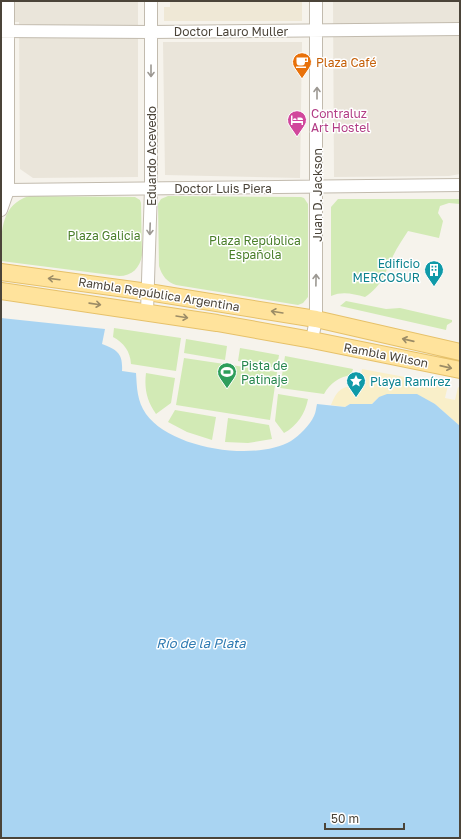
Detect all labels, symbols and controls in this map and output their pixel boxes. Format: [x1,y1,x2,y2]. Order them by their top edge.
street label: Doctor Lauro Muller [174,24,288,39]
cafe icon: Plaza Café [291,51,313,79]
place label: Plaza Café [316,55,377,70]
one-way arrow [147,64,155,77]
one-way arrow [313,87,321,100]
street label: Eduardo Acevedo [144,106,159,206]
place label: Contraluz Art Hostel [311,106,370,135]
hotel icon: Contraluz Art Hostel [286,109,308,137]
street label: Juan D. Jackson [310,148,325,242]
street label: Doctor Luis Piera [174,181,272,196]
one-way arrow [146,222,154,235]
park label: Plaza Galicia [67,228,141,243]
park label: Plaza República Española [209,233,301,262]
place label: Edificio MERCOSUR [353,256,420,285]
building icon: Edificio MERCOSUR [423,259,445,287]
street label: Rambla República Argentina [77,274,241,314]
one-way arrow [312,274,320,287]
one-way arrow [48,275,61,282]
one-way arrow [88,300,101,308]
one-way arrow [271,308,284,316]
one-way arrow [175,313,188,321]
one-way arrow [402,335,415,343]
street label: Rambla Wilson [342,339,430,371]
place label: Pista de Patinaje [241,358,288,387]
sports icon: Pista de Patinaje [216,361,238,389]
one-way arrow [440,364,453,372]
place icon: Playa Ramírez [345,370,367,398]
place label: Playa Ramírez [370,374,451,389]
water label: Río de la Plata [156,635,246,651]
scale bar [325,805,404,831]
text: 50 m [331,811,359,826]

